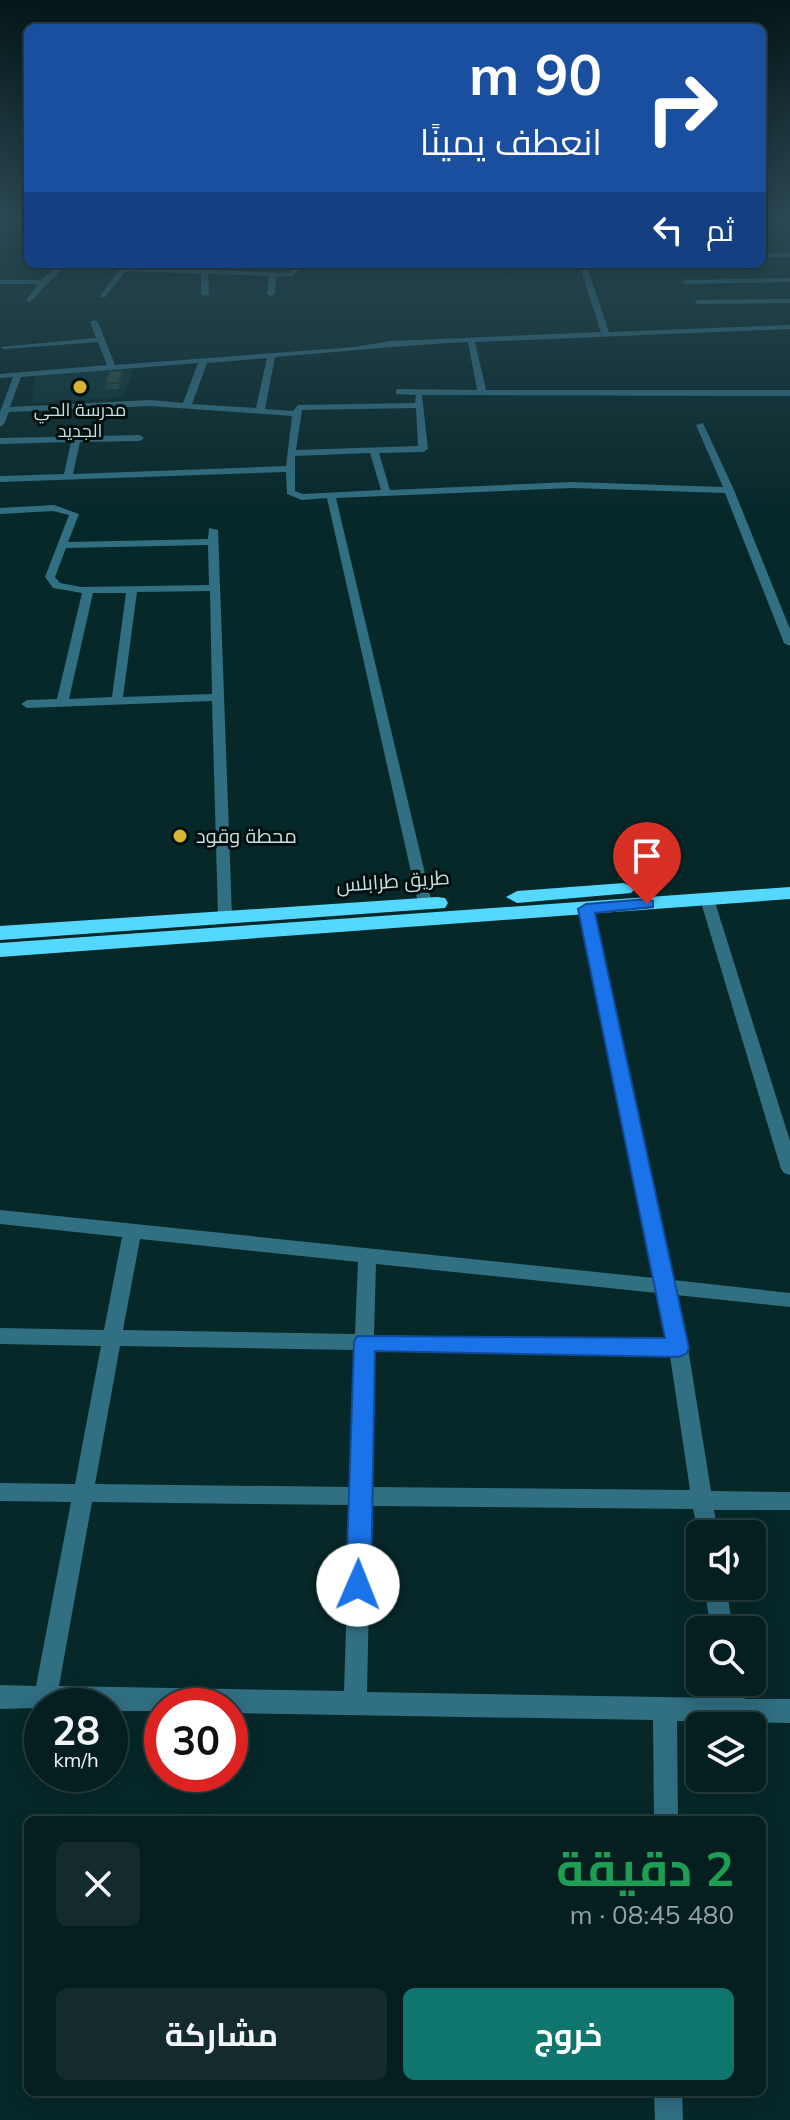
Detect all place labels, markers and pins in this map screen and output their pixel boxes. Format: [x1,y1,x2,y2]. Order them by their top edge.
marker: مدرسة الحي الجديد [71,378,89,396]
place label: مدرسة الحي الجديد [34,398,126,442]
pin [613,822,681,904]
place label: محطة وقود [196,823,297,848]
marker: محطة وقود [171,827,189,845]

